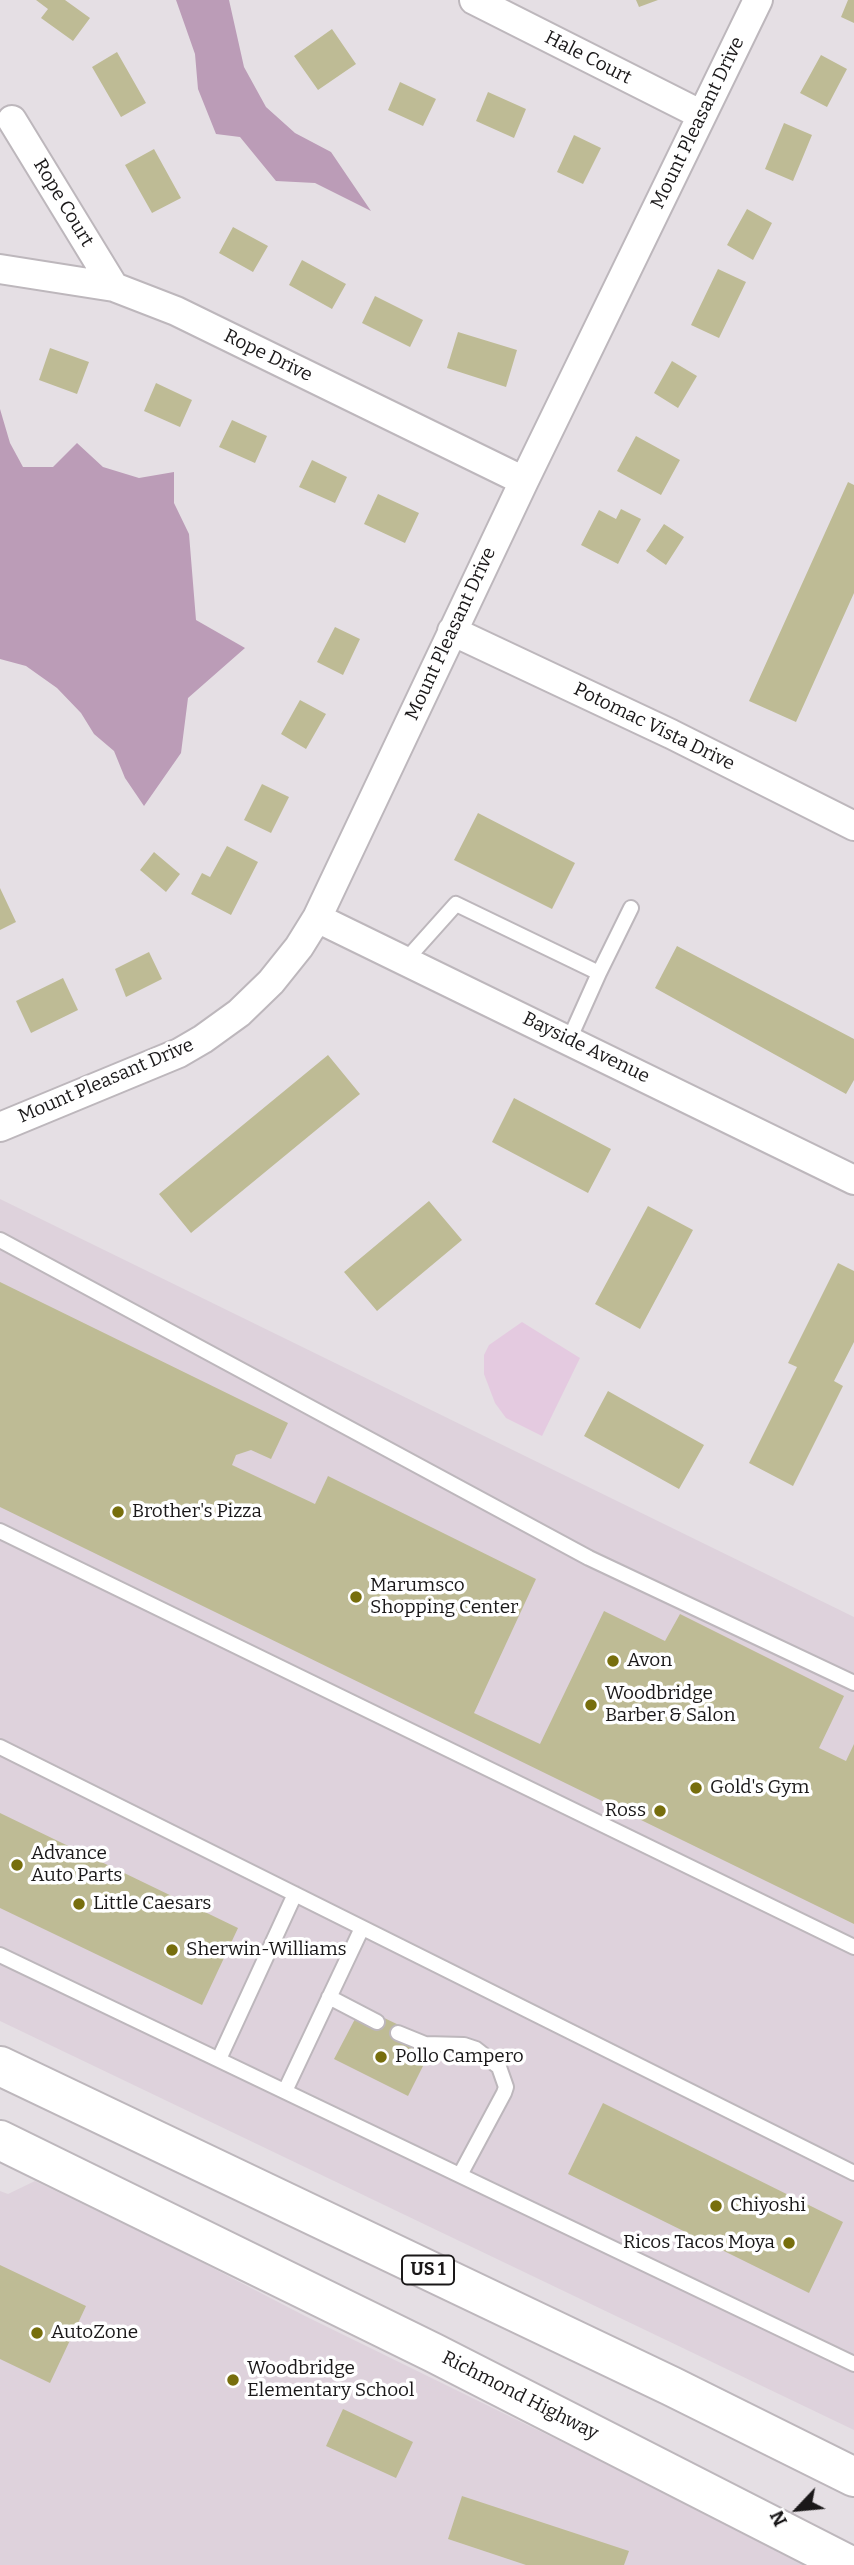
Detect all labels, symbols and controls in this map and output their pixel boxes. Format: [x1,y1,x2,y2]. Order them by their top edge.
street label: Hale Court [541,26,635,90]
street label: Mount Pleasant Drive [646,33,750,213]
street label: Rope Court [28,155,98,251]
street label: Rope Drive [220,325,316,387]
street label: Mount Pleasant Drive [401,544,501,724]
street label: Potomac Vista Drive [570,678,738,776]
street label: Bayside Avenue [519,1007,653,1089]
street label: Mount Pleasant Drive [15,1034,197,1128]
place label: Brother's Pizza [132,1501,262,1523]
marker: Brother's Pizza [110,1504,126,1520]
place label: Marumsco Shopping Center [370,1575,518,1619]
marker: Marumsco Shopping Center [348,1589,364,1605]
place label: Avon [627,1650,672,1672]
marker: Avon [605,1653,621,1669]
place label: Woodbridge Barber & Salon [605,1683,736,1727]
marker: Woodbridge Barber & Salon [583,1697,599,1713]
place label: Gold's Gym [710,1777,809,1799]
marker: Gold's Gym [688,1780,704,1796]
place label: Ross [605,1800,646,1822]
marker: Ross [652,1803,668,1819]
place label: Advance Auto Parts [31,1843,122,1887]
marker: Advance Auto Parts [9,1857,25,1873]
place label: Little Caesars [93,1893,211,1915]
marker: Little Caesars [71,1896,87,1912]
place label: Sherwin-Williams [186,1939,347,1961]
marker: Sherwin-Williams [164,1942,180,1958]
place label: Pollo Campero [395,2046,524,2068]
marker: Pollo Campero [373,2049,389,2065]
place label: Chiyoshi [730,2195,806,2217]
marker: Chiyoshi [708,2198,724,2214]
place label: Ricos Tacos Moya [623,2232,775,2254]
marker: Ricos Tacos Moya [781,2235,797,2251]
road number: US 1 [402,2256,454,2284]
place label: AutoZone [51,2322,138,2344]
marker: AutoZone [29,2325,45,2341]
street label: Richmond Highway [438,2347,602,2445]
place label: Woodbridge Elementary School [247,2358,414,2402]
marker: Woodbridge Elementary School [225,2372,241,2388]
north arrow [763,2474,833,2544]
text: N [765,2507,792,2530]

